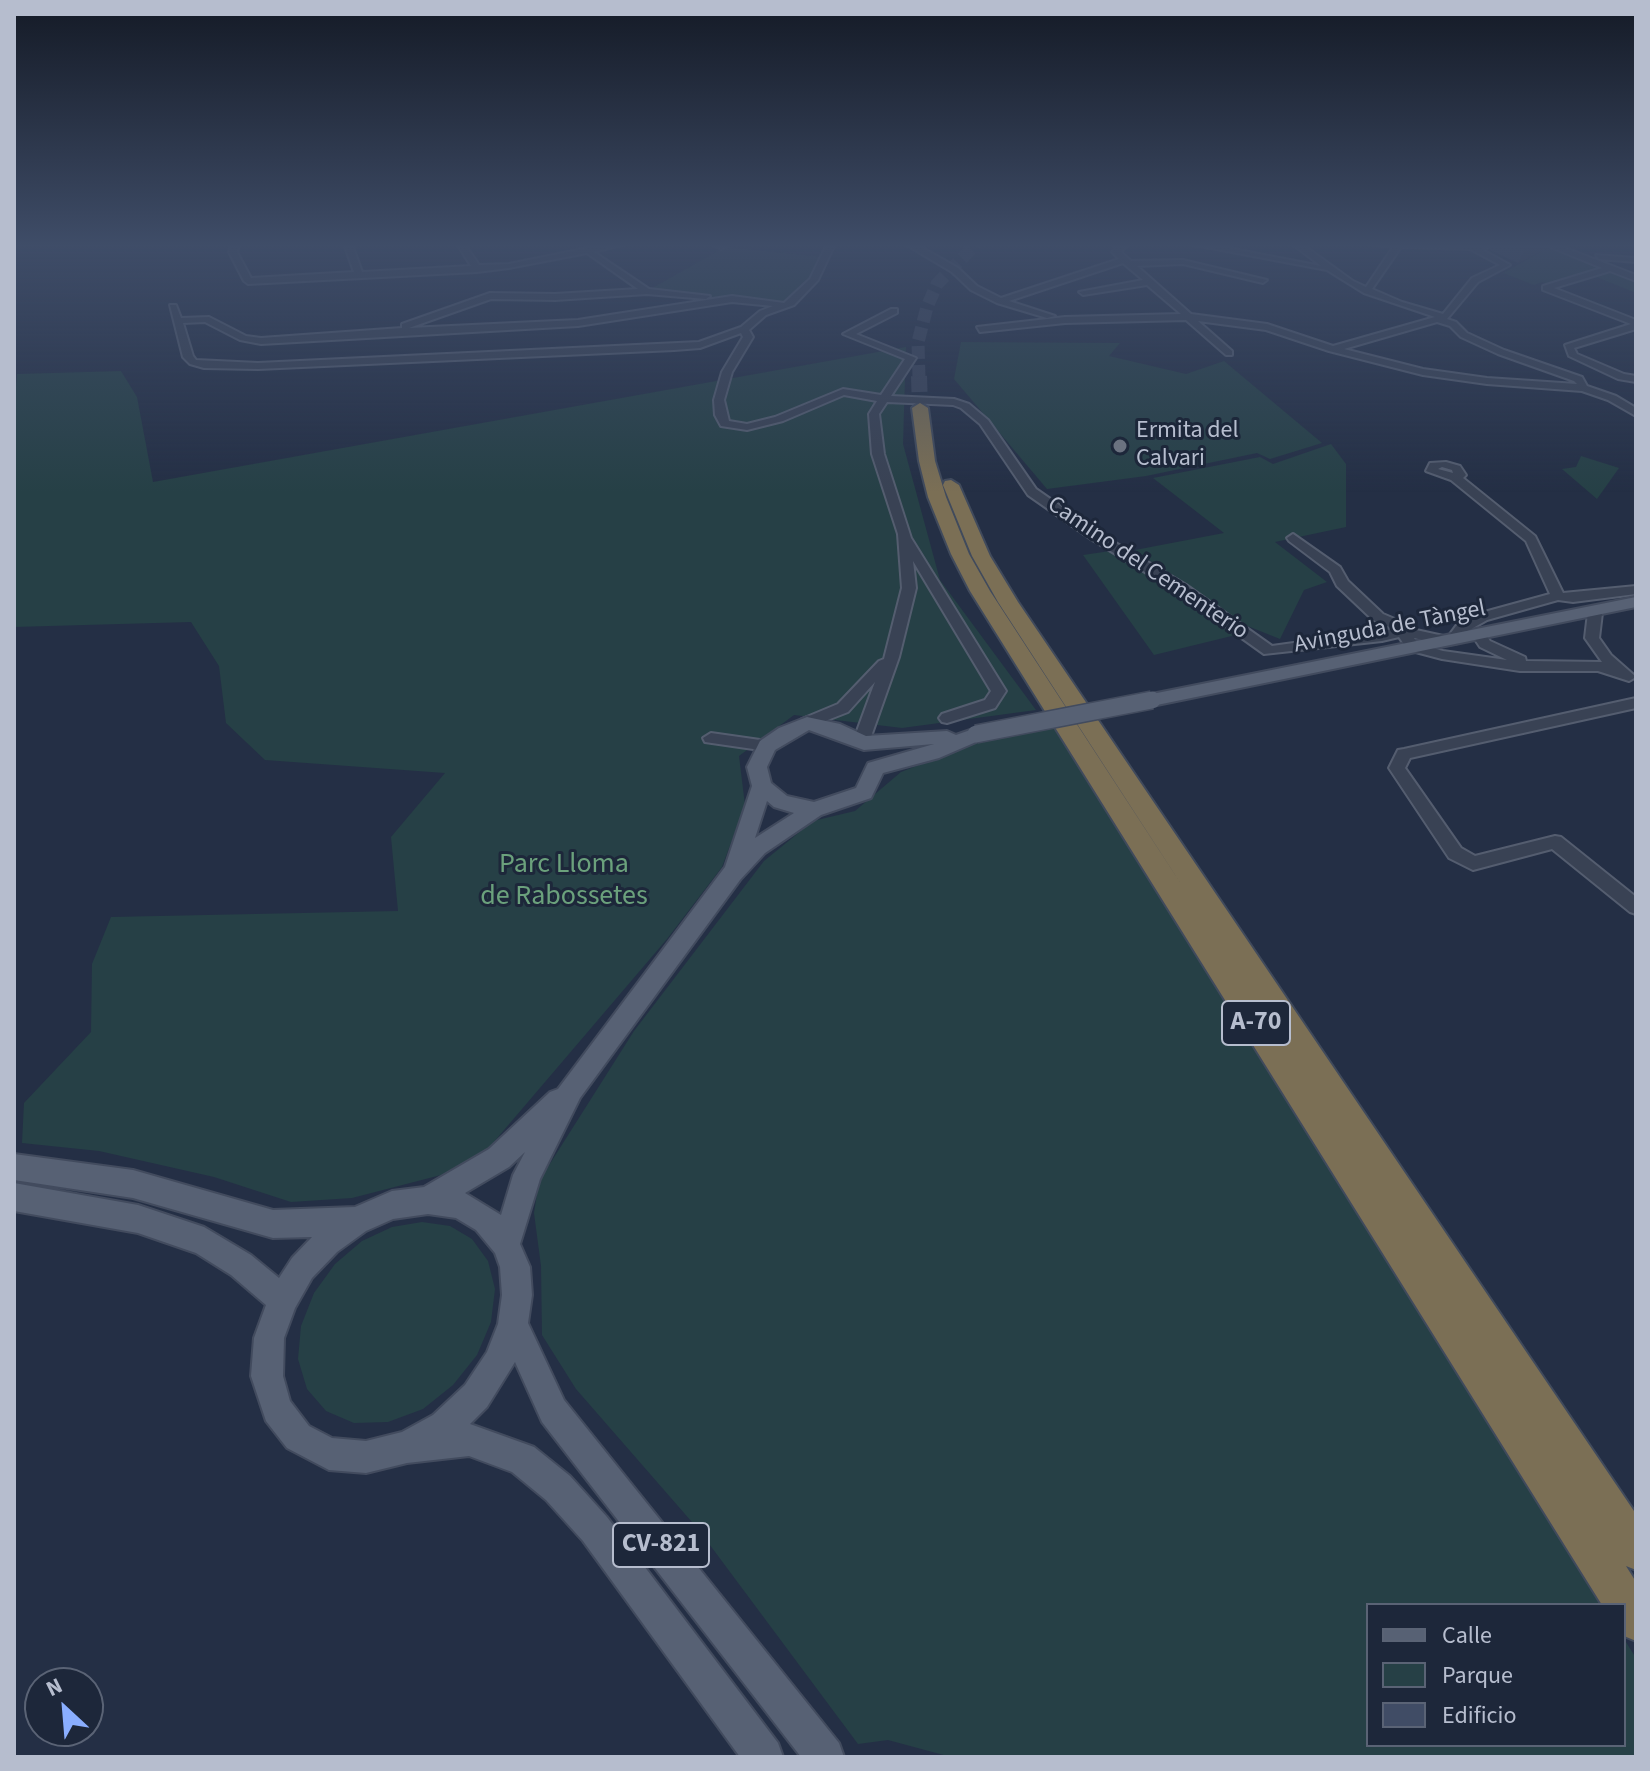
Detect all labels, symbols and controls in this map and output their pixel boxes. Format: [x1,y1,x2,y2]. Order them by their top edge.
place label: Ermita del Calvari [1136,418,1239,474]
marker: Ermita del Calvari [1111,437,1129,455]
street label: Camino del Cementerio [1041,491,1253,647]
street label: Avinguda de Tàngel [1292,595,1488,661]
park label: Parc Lloma de Rabossetes [480,849,648,915]
road number: A-70 [1222,1001,1290,1045]
road number: CV-821 [613,1523,709,1567]
legend [1366,1603,1626,1747]
text: Calle [1442,1618,1492,1653]
text: Parque [1442,1658,1513,1693]
north arrow [24,1667,104,1747]
text: N [41,1670,68,1705]
text: Edificio [1442,1698,1516,1733]

